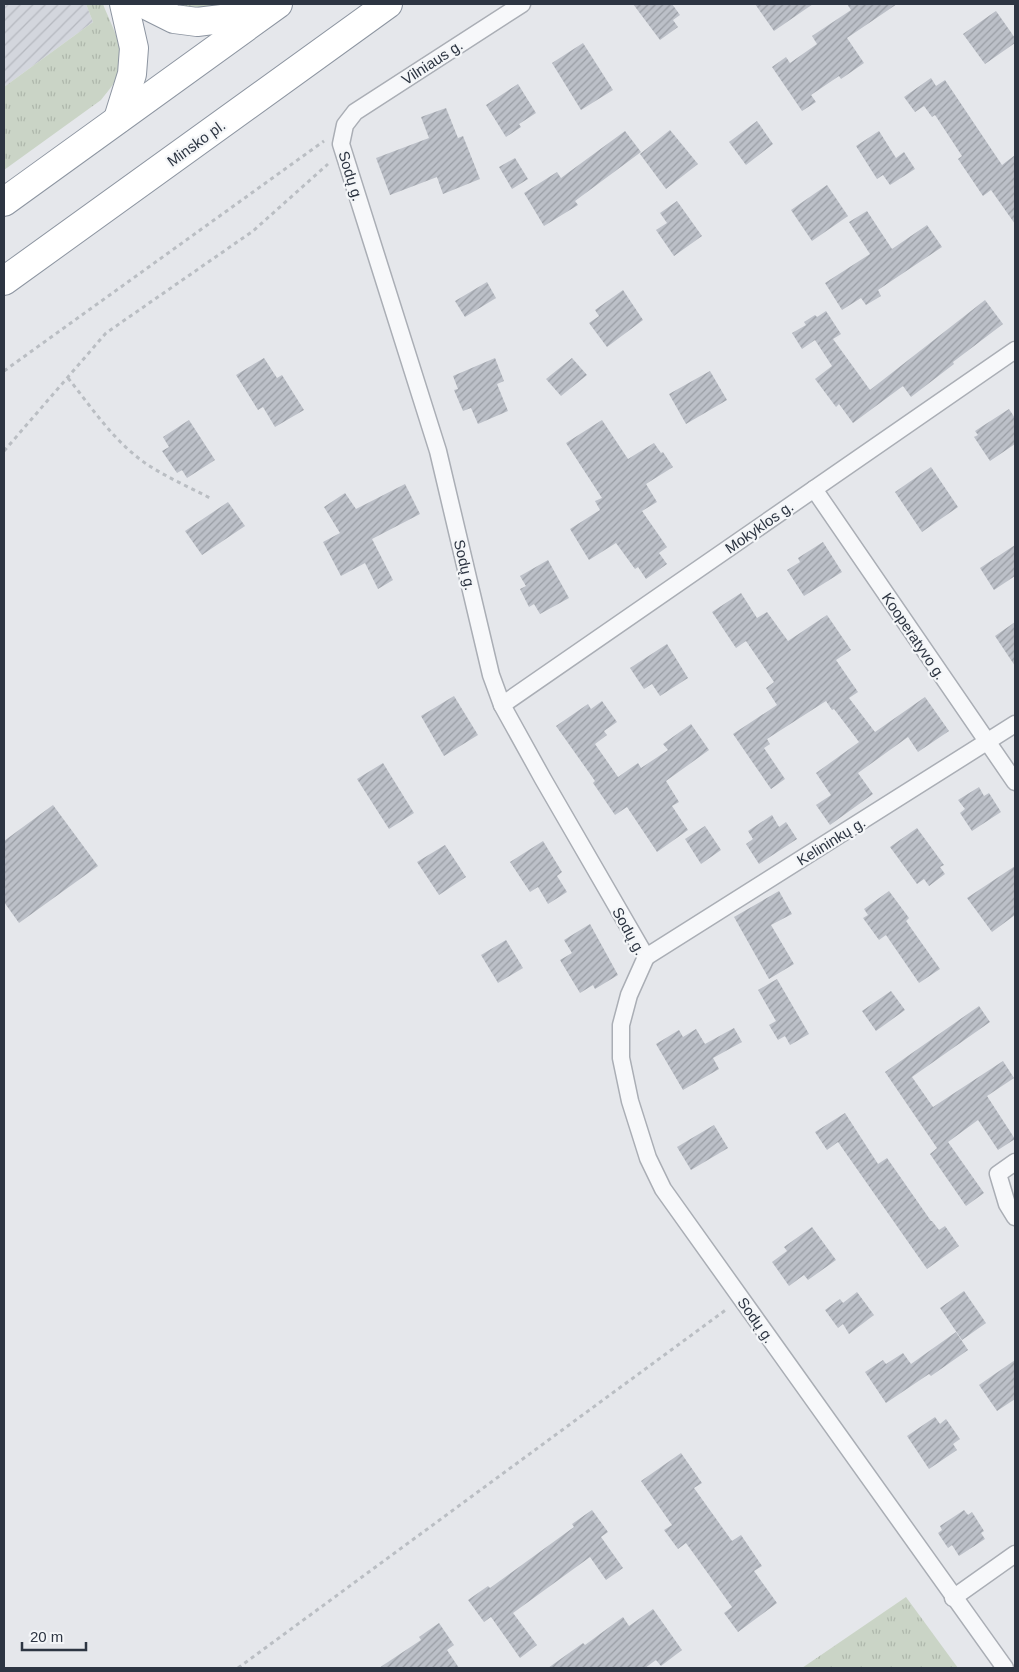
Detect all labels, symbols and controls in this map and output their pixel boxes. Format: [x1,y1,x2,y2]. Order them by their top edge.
street label: Vilniaus g. [398,36,466,88]
street label: Minsko pl. [164,116,228,170]
street label: Sodų g. [335,149,367,203]
street label: Mokyklos g. [722,497,796,557]
street label: Sodų g. [451,538,479,592]
street label: Kooperatyvo g. [879,589,949,683]
street label: Kelininkų g. [794,813,868,869]
street label: Sodų g. [609,904,649,958]
street label: Sodų g. [734,1294,778,1346]
scale bar [22,1620,86,1652]
text: 20 m [30,1628,63,1645]

